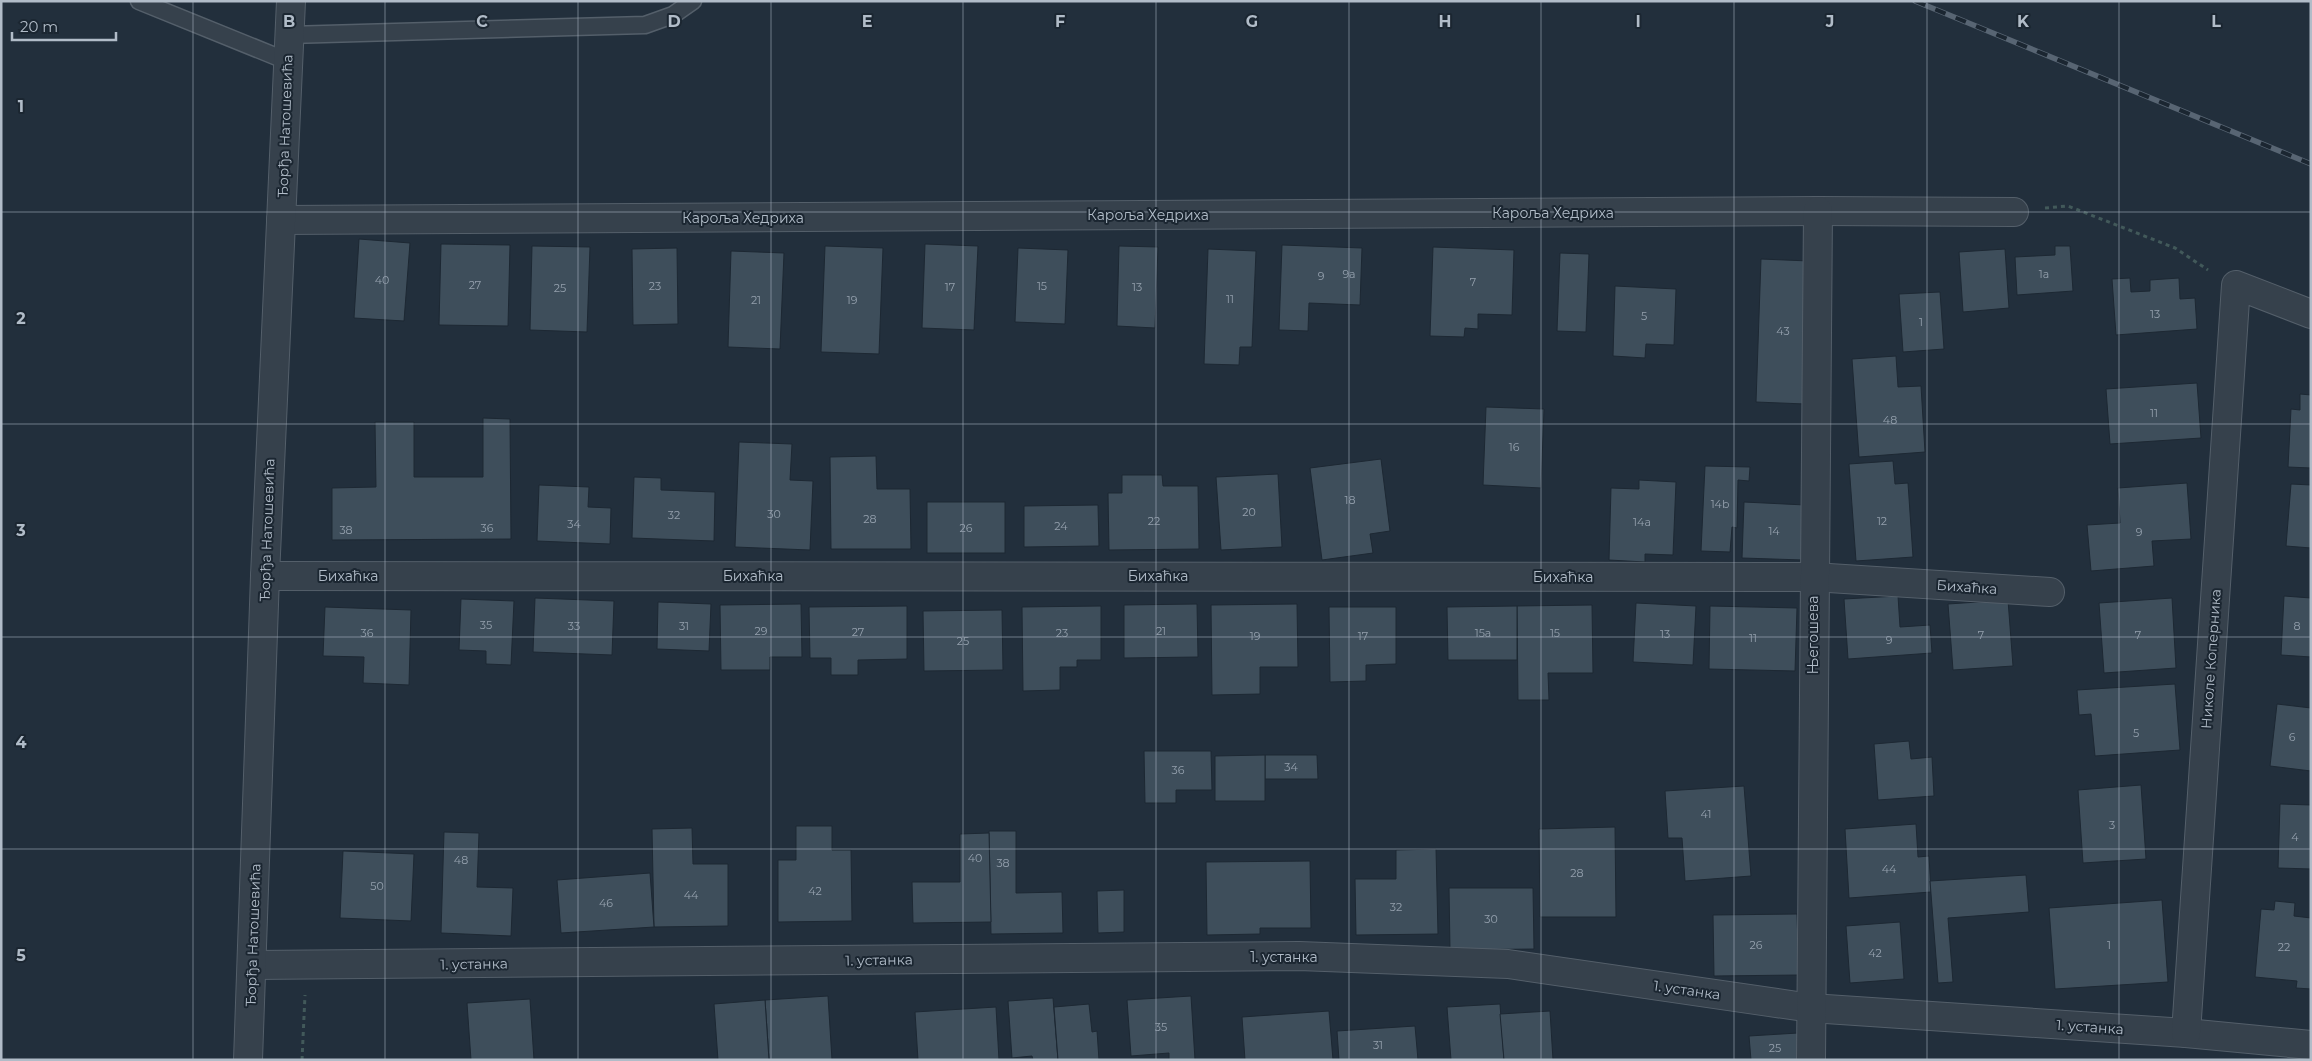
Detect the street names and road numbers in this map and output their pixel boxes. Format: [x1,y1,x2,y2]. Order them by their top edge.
street label: Ђорђа Натошевића [274,54,296,198]
street label: Кароља Хедриха [1492,204,1614,222]
street label: Кароља Хедриха [1087,206,1209,224]
street label: Кароља Хедриха [682,209,804,227]
street label: Ђорђа Натошевића [256,458,278,602]
street label: Бихаћка [318,567,378,585]
street label: Бихаћка [723,567,783,585]
street label: Бихаћка [1128,567,1188,585]
street label: Бихаћка [1533,568,1593,586]
street label: Бихаћка [1936,576,1998,598]
street label: Николе Коперника [2197,588,2225,730]
street label: Његошева [1804,596,1822,674]
street label: Ђорђа Натошевића [242,863,264,1007]
street label: 1. устанка [1250,948,1318,966]
street label: 1. устанка [845,950,913,970]
street label: 1. устанка [440,954,508,974]
street label: 1. устанка [1652,976,1722,1004]
street label: 1. устанка [2056,1016,2124,1038]

